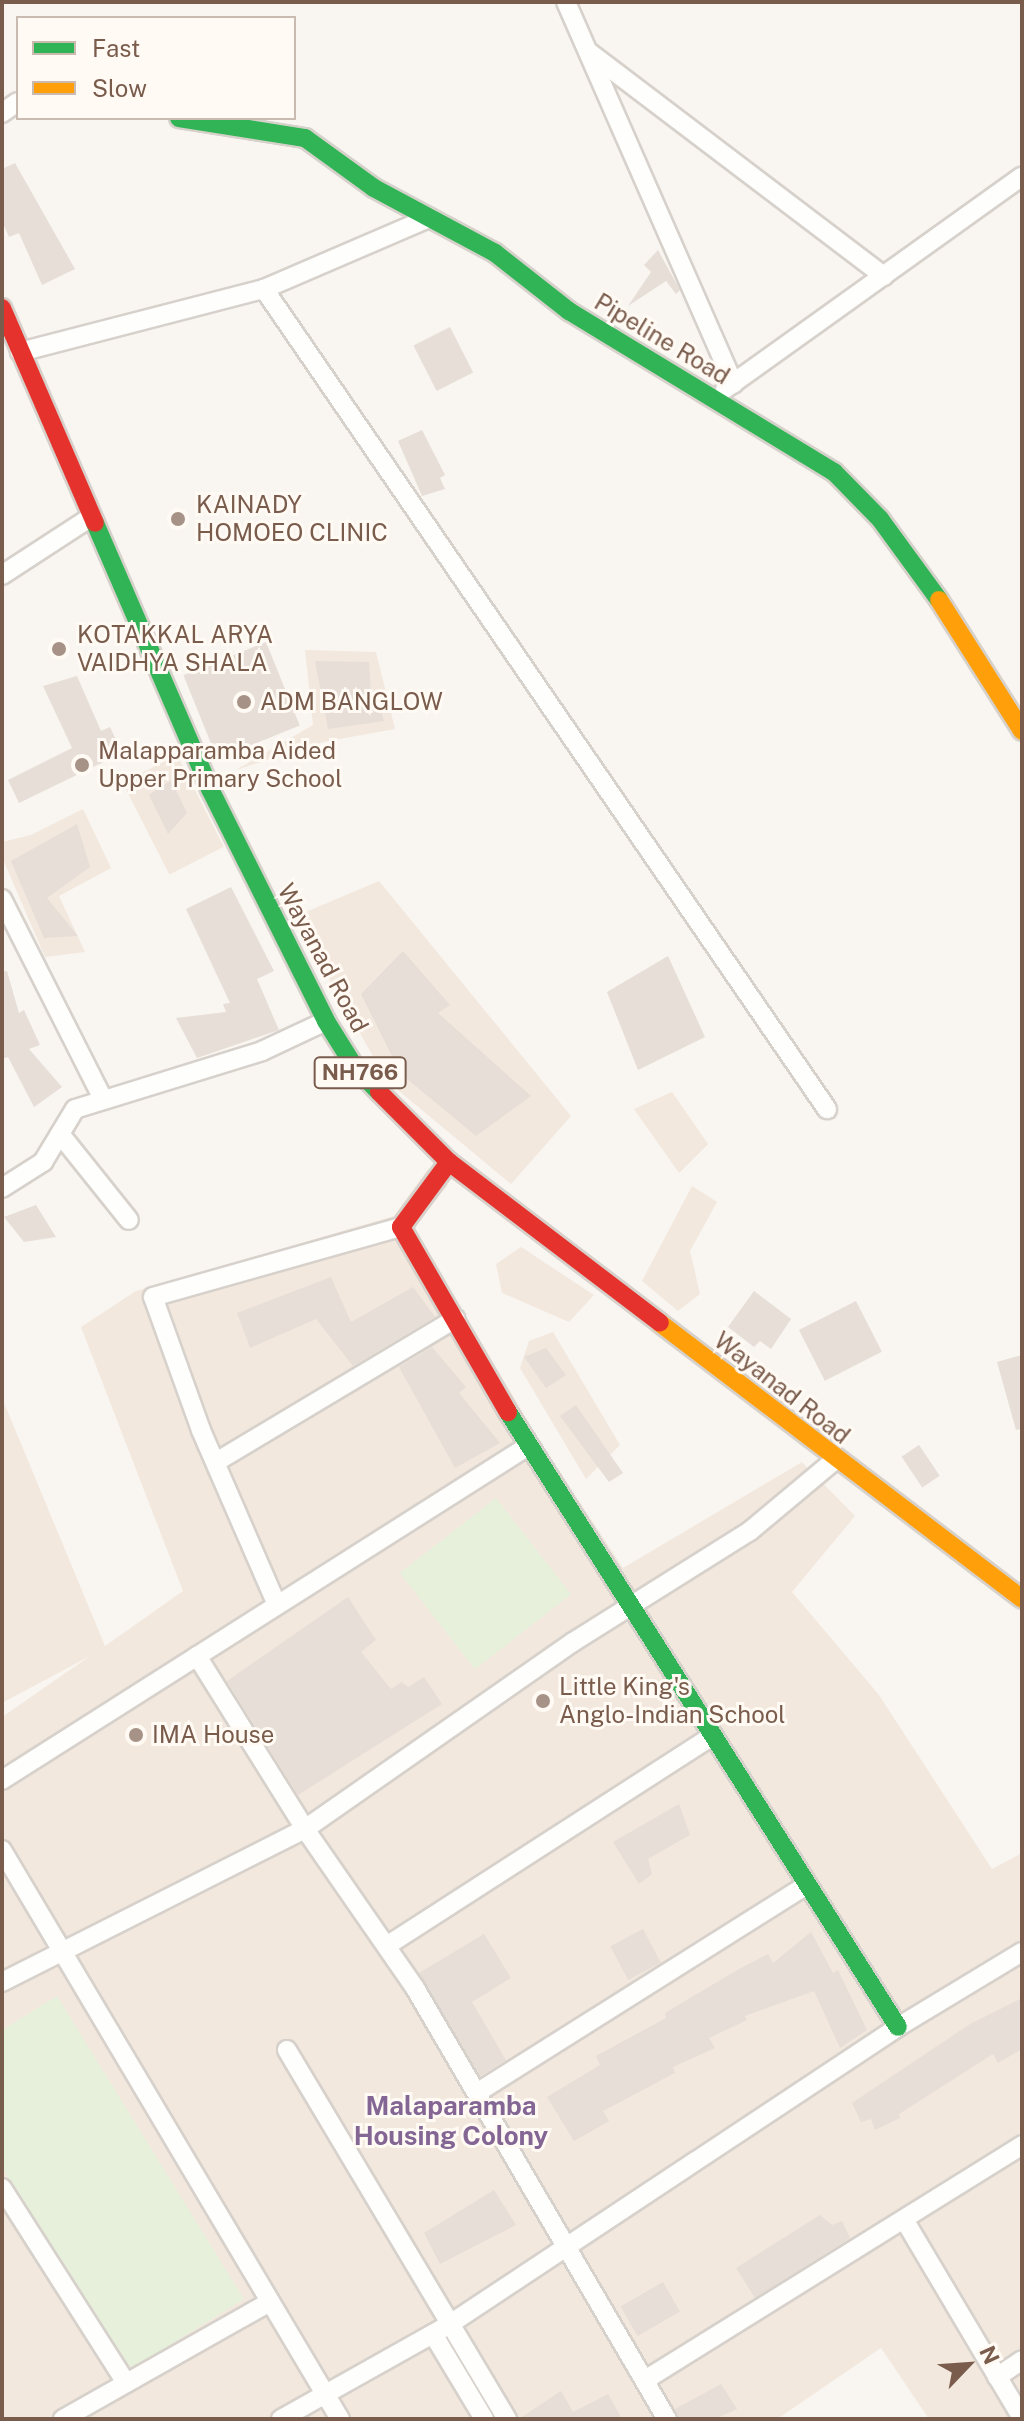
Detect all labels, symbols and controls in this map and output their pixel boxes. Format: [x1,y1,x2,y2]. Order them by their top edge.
legend [16,16,296,120]
text: Fast [92,34,140,62]
text: Slow [92,74,147,102]
street label: Pipeline Road [589,287,735,391]
place label: KAINADY HOMOEO CLINIC [196,491,388,547]
marker: KAINADY HOMOEO CLINIC [167,508,189,530]
place label: KOTAKKAL ARYA VAIDHYA SHALA [77,621,273,677]
marker: KOTAKKAL ARYA VAIDHYA SHALA [48,638,70,660]
place label: ADM BANGLOW [260,688,443,716]
marker: ADM BANGLOW [235,693,253,711]
place label: Malapparamba Aided Upper Primary School [98,737,343,793]
marker: Malapparamba Aided Upper Primary School [73,756,91,774]
street label: Wayanad Road [272,879,374,1037]
road number: NH766 [312,1055,408,1091]
street label: Wayanad Road [708,1326,856,1450]
place label: Little King's Anglo-Indian School [559,1673,786,1729]
marker: Little King's Anglo-Indian School [534,1692,552,1710]
place label: IMA House [152,1721,274,1749]
marker: IMA House [127,1726,145,1744]
district label: Malaparamba Housing Colony [354,2090,548,2152]
north arrow [928,2325,1008,2405]
text: N [974,2342,1005,2368]

